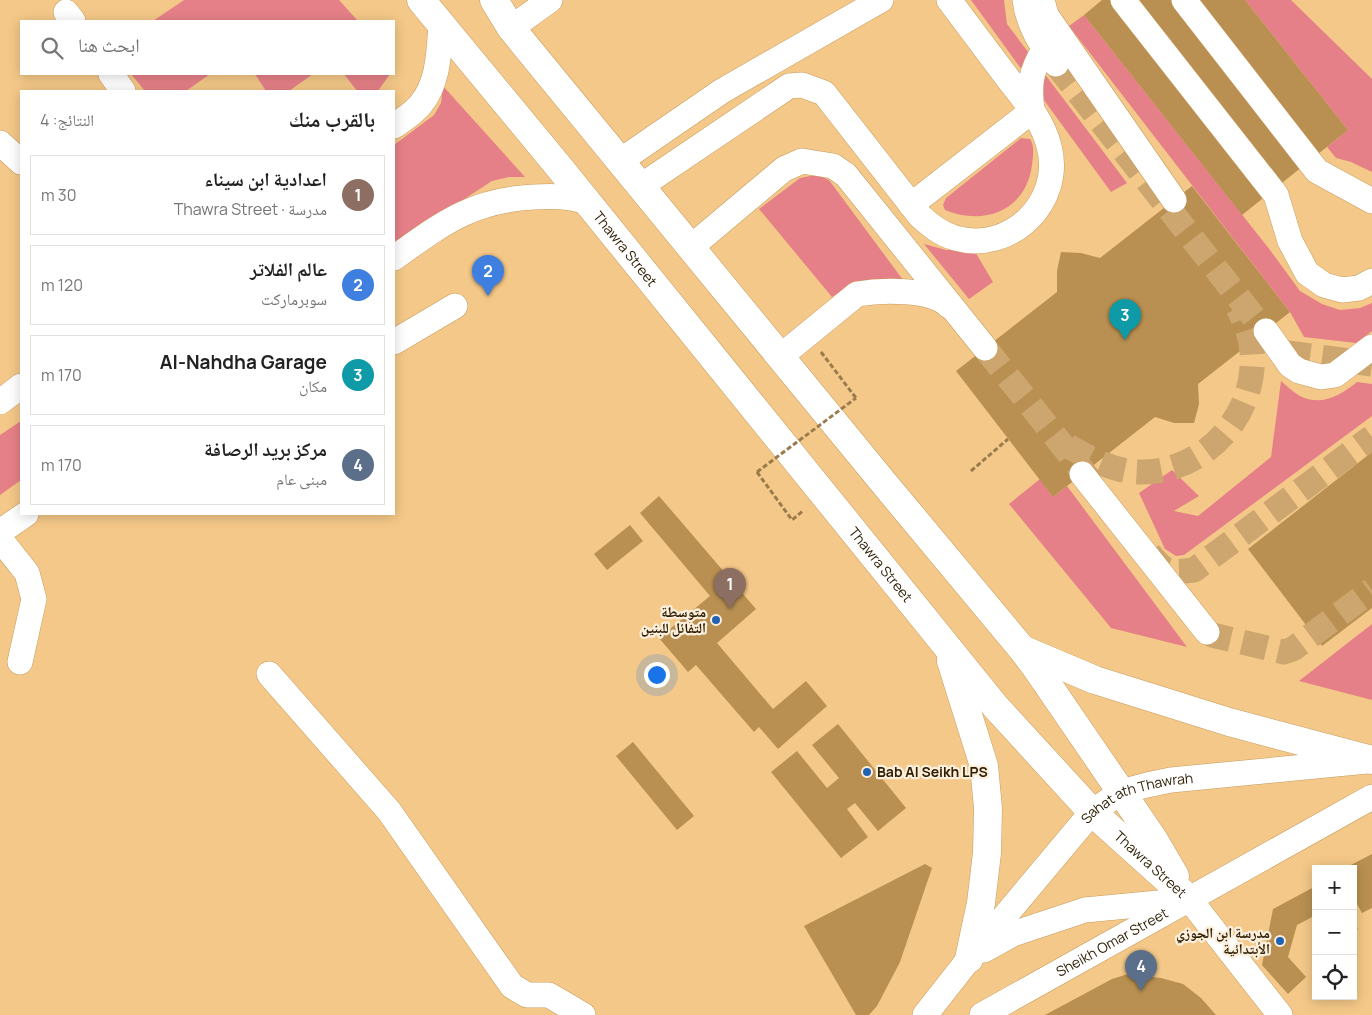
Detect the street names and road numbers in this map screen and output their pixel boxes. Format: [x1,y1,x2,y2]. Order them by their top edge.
street label: Thawra Street [590,207,662,290]
street label: Thawra Street [845,523,917,606]
street label: Sahat ath Thawrah [1076,768,1194,827]
street label: Thawra Street [1110,826,1191,902]
street label: Sheikh Omar Street [1052,903,1172,981]

